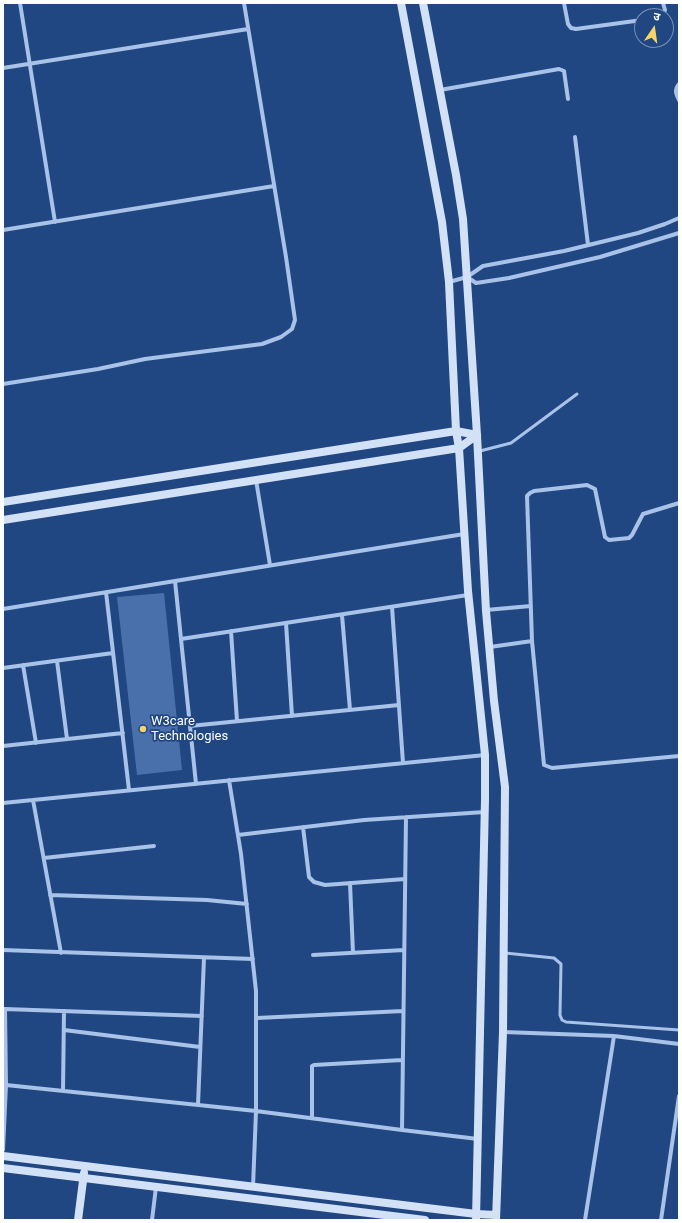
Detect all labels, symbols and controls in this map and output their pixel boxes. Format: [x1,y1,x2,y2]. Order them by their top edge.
north arrow [634,8,674,48]
text: उ [652,10,661,24]
place label: W3care Technologies [151,714,228,745]
marker: W3care Technologies [138,724,148,734]

